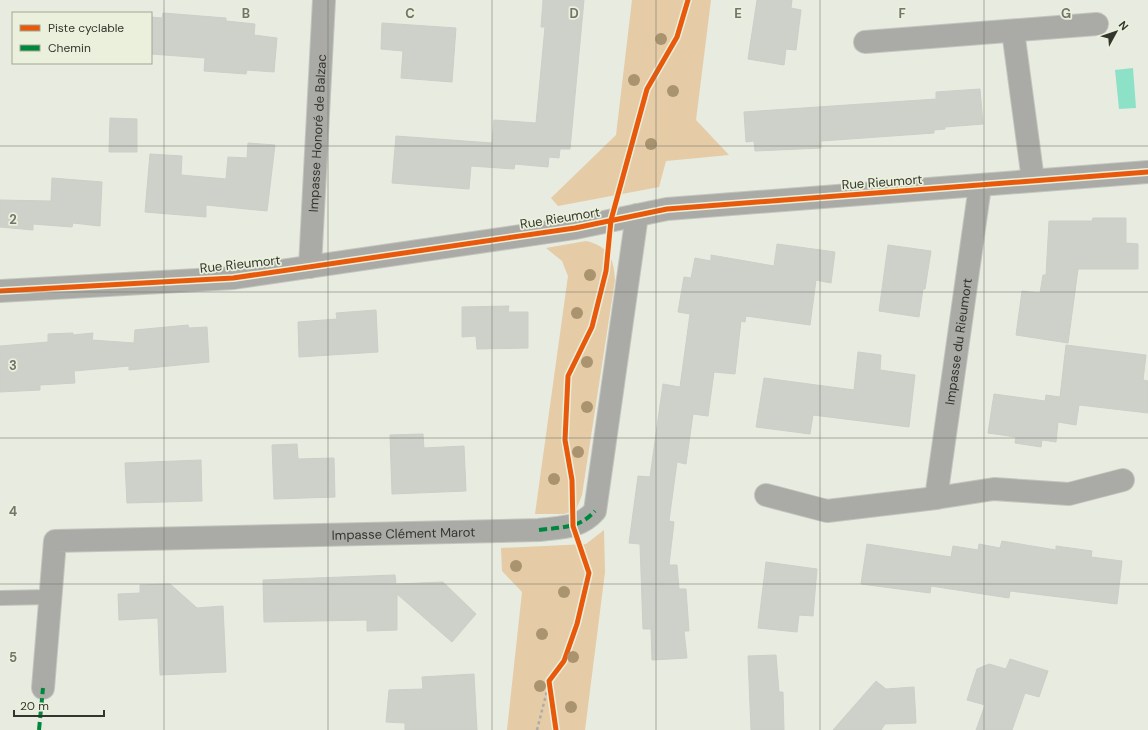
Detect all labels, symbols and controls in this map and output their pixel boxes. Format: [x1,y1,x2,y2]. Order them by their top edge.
text: B [242,5,250,22]
text: C [405,5,415,22]
text: D [569,5,579,22]
text: E [734,5,742,22]
text: F [898,5,906,22]
text: G [1061,5,1071,22]
legend [12,12,152,64]
north arrow [1096,12,1136,52]
text: N [1116,18,1132,33]
text: Piste cyclable [48,20,124,36]
text: Chemin [48,40,91,56]
street label: Impasse Honoré de Balzac [304,54,330,213]
street label: Rue Rieumort [841,171,923,193]
street label: Rue Rieumort [519,203,601,233]
text: 2 [9,211,17,228]
street label: Rue Rieumort [199,251,281,277]
street label: Impasse du Rieumort [941,277,975,406]
text: 3 [9,357,17,374]
text: 4 [9,503,17,520]
street label: Impasse Clément Marot [331,523,475,543]
text: 5 [9,649,17,666]
scale bar [14,692,104,718]
text: 20 m [20,698,49,714]

